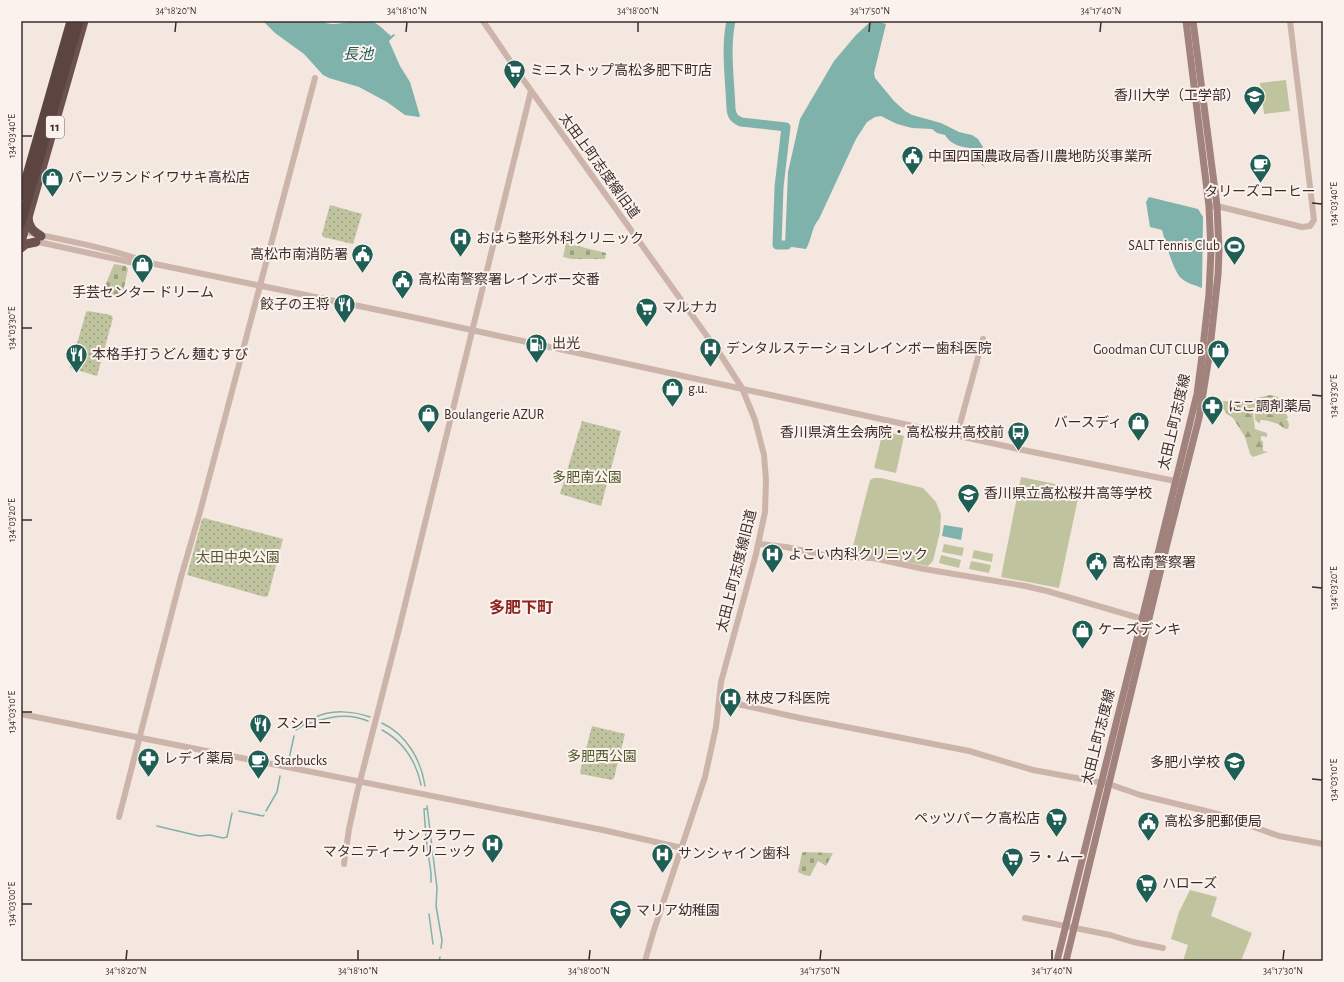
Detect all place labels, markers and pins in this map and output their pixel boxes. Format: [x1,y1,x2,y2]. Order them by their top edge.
supermarket icon: ミニストップ高松多肥下町店 [501,58,527,91]
place label: ミニストップ高松多肥下町店 [530,63,712,78]
school or university icon: 香川大学（工学部） [1242,83,1268,116]
place label: 香川大学（工学部） [1114,88,1240,103]
public building icon: 中国四国農政局香川農地防災事業所 [900,144,926,177]
place label: 中国四国農政局香川農地防災事業所 [928,149,1152,164]
cafe icon: タリーズコーヒー [1247,151,1273,184]
shop icon: パーツランドイワサキ高松店 [40,165,66,198]
place label: パーツランドイワサキ高松店 [68,170,250,185]
place label: タリーズコーヒー [1204,183,1316,199]
hospital icon: おはら整形外科クリニック [447,226,473,259]
place label: おはら整形外科クリニック [476,230,644,246]
sports icon: SALT Tennis Club [1222,233,1248,266]
place label: SALT Tennis Club [1128,239,1220,253]
public building icon: 高松市南消防署 [350,242,376,275]
place label: 高松市南消防署 [250,247,348,262]
shop icon: 手芸センター ドリーム [130,252,156,285]
public building icon: 高松南警察署レインボー交番 [389,267,415,300]
place label: 高松南警察署レインボー交番 [418,272,600,287]
place label: 手芸センター ドリーム [72,285,214,300]
restaurant icon: 餃子の王将 [332,292,358,325]
supermarket icon: マルナカ [634,295,660,328]
place label: 餃子の王将 [260,297,330,312]
place label: マルナカ [662,300,718,315]
fuel station icon: 出光 [524,331,550,364]
place label: 出光 [552,336,580,351]
hospital icon: デンタルステーションレインボー歯科医院 [698,336,724,369]
shop icon: Goodman CUT CLUB [1206,337,1232,370]
place label: デンタルステーションレインボー歯科医院 [726,341,992,356]
restaurant icon: 本格手打うどん 麺むすび [63,342,89,375]
place label: Goodman CUT CLUB [1093,343,1204,357]
place label: 本格手打うどん 麺むすび [92,346,248,362]
shop icon: g.u. [659,376,685,409]
place label: g.u. [688,382,708,396]
pharmacy icon: にこ調剤薬局 [1199,394,1225,427]
place label: にこ調剤薬局 [1228,399,1312,414]
shop icon: Boulangerie AZUR [416,402,442,435]
place label: Boulangerie AZUR [444,408,545,422]
shop icon: バースディ [1125,410,1151,443]
place label: バースディ [1054,415,1122,430]
bus stop icon: 香川県済生会病院・高松桜井高校前 [1006,420,1032,453]
place label: 香川県済生会病院・高松桜井高校前 [780,424,1004,440]
school or university icon: 香川県立高松桜井高等学校 [955,481,981,514]
place label: 香川県立高松桜井高等学校 [984,485,1152,501]
hospital icon: よこい内科クリニック [760,542,786,575]
place label: よこい内科クリニック [788,547,928,562]
public building icon: 高松南警察署 [1083,550,1109,583]
place label: 高松南警察署 [1112,555,1196,570]
shop icon: ケーズデンキ [1069,617,1095,650]
place label: ケーズデンキ [1098,621,1181,637]
hospital icon: 林皮フ科医院 [717,686,743,719]
place label: 林皮フ科医院 [746,691,830,706]
restaurant icon: スシロー [247,711,273,744]
place label: スシロー [276,717,332,731]
pharmacy icon: レデイ薬局 [135,746,161,779]
cafe icon: Starbucks [246,748,272,781]
school or university icon: 多肥小学校 [1222,750,1248,783]
place label: レデイ薬局 [164,751,234,766]
place label: Starbucks [274,754,327,768]
place label: 多肥小学校 [1150,755,1220,770]
supermarket icon: ペッツパーク高松店 [1043,806,1069,839]
public building icon: 高松多肥郵便局 [1135,809,1161,842]
place label: ペッツパーク高松店 [914,811,1040,826]
place label: 高松多肥郵便局 [1164,814,1262,829]
place label: サンフラワー マタニティークリニック [323,829,476,859]
hospital icon: サンフラワー マタニティークリニック [479,831,505,864]
hospital icon: サンシャイン歯科 [649,841,675,874]
supermarket icon: ラ・ムー [999,845,1025,878]
place label: サンシャイン歯科 [678,846,790,861]
place label: ラ・ムー [1028,851,1084,865]
supermarket icon: ハローズ [1134,871,1160,904]
place label: ハローズ [1162,875,1217,891]
school or university icon: マリア幼稚園 [608,898,634,931]
place label: マリア幼稚園 [636,903,720,918]

